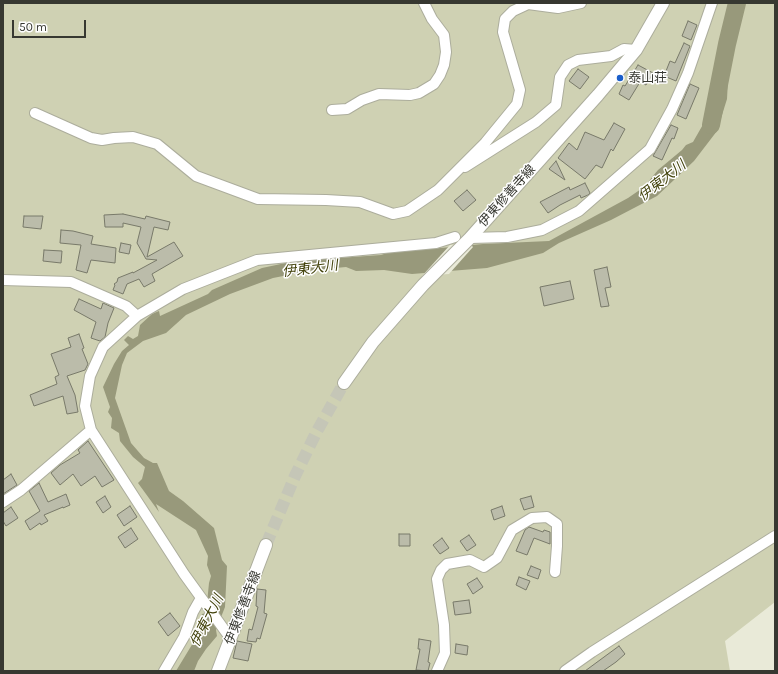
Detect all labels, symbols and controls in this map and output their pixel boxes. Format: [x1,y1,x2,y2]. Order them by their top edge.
scale bar [14,12,88,38]
text: 50 m [19,20,47,34]
place label: 泰山荘 [628,70,667,86]
marker: 泰山荘 [615,73,625,83]
water label: 伊東大川 [635,157,689,205]
street label: 伊東修善寺線 [475,162,539,230]
water label: 伊東大川 [281,257,339,281]
street label: 伊東修善寺線 [222,569,264,647]
water label: 伊東大川 [187,592,227,650]

